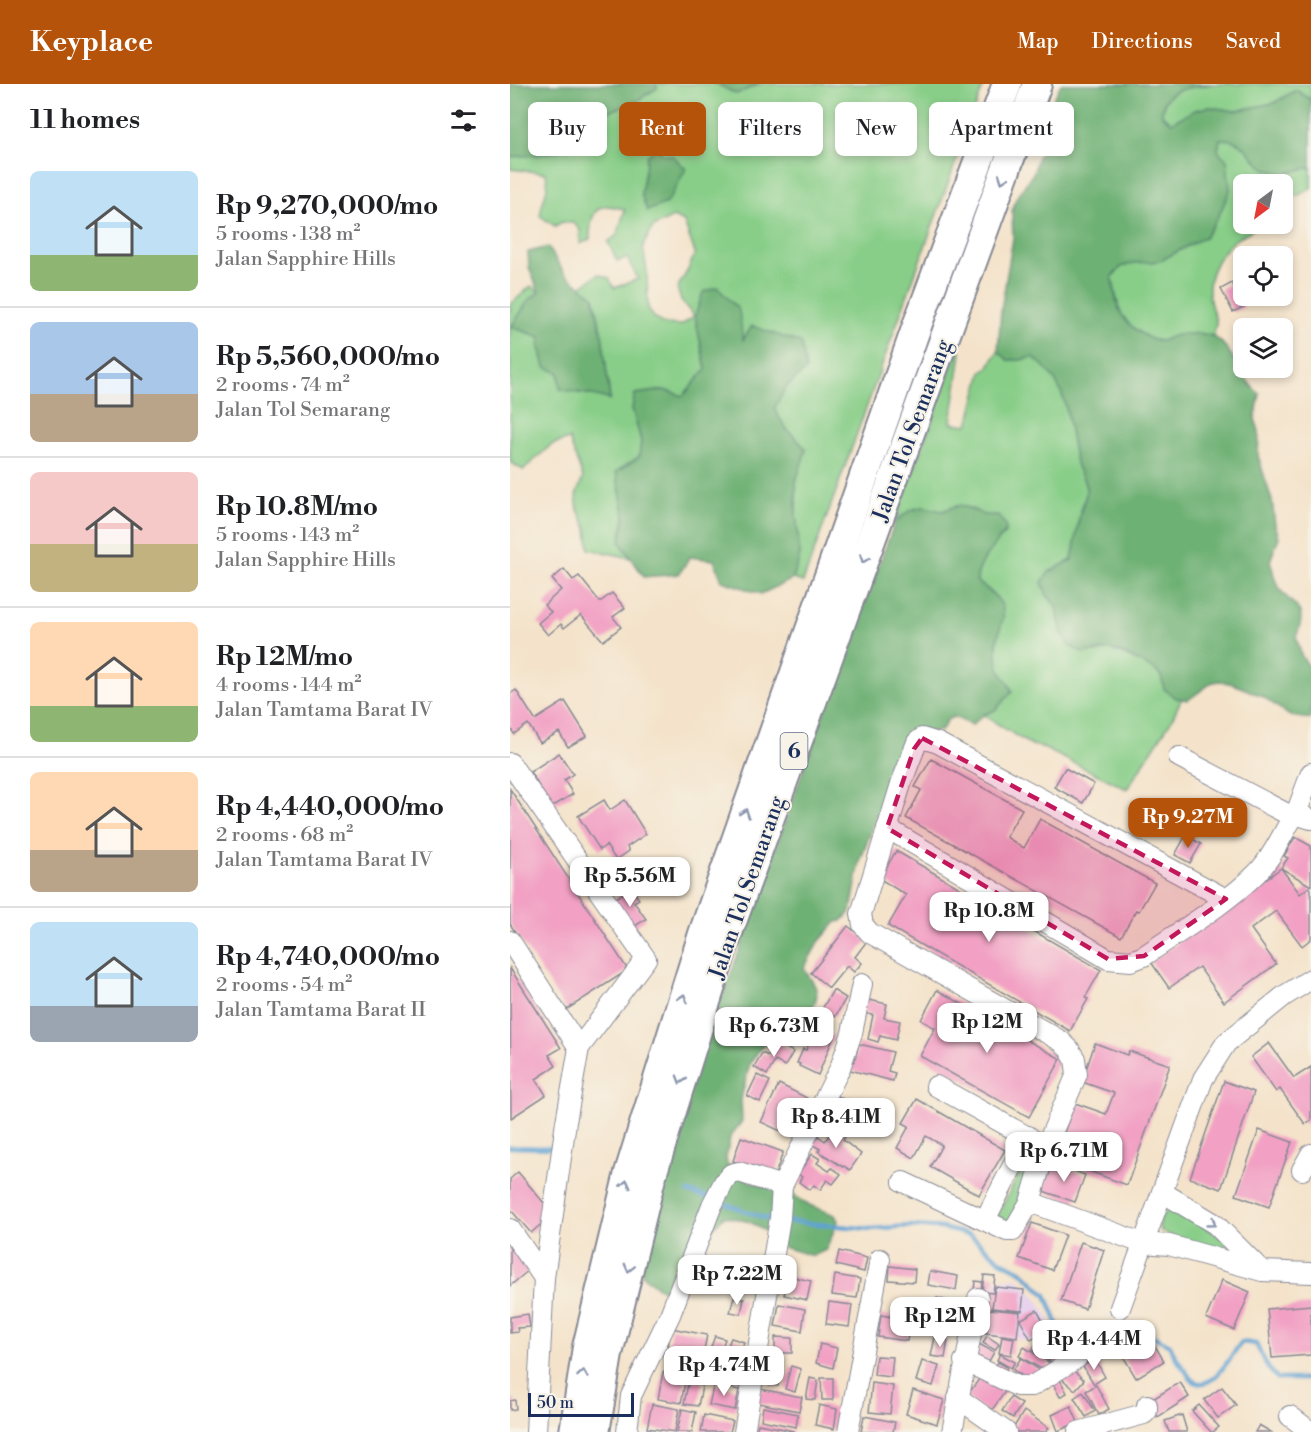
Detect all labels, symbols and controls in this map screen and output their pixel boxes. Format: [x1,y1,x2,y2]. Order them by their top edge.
text: Keyplace [30,25,153,60]
text: Map [1017,29,1059,55]
text: Directions [1092,29,1193,55]
text: Saved [1226,29,1281,55]
chip: Buy [528,102,607,156]
chip: Rent [619,102,706,156]
chip: Filters [718,102,823,156]
chip: New [835,102,917,156]
chip: Apartment [929,102,1074,156]
text: 11 homes [30,104,140,136]
icon: filters [447,104,480,137]
one-way arrow [998,172,1010,183]
north arrow [1233,174,1293,234]
map controls [1233,174,1293,378]
text: Rp 9,270,000/mo [216,190,438,222]
icon: home [78,195,150,267]
text: 5 rooms · 138 m² [216,222,360,247]
button: locate [1233,246,1293,306]
text: Jalan Sapphire Hills [216,247,396,272]
button: layers [1233,318,1293,378]
street label: Jalan Tol Semarang [867,335,958,526]
text: Rp 5,560,000/mo [216,341,440,373]
icon: home [78,346,150,418]
text: 2 rooms · 74 m² [216,373,350,398]
text: Jalan Tol Semarang [216,398,390,423]
text: Rp 10.8M/mo [216,491,378,523]
icon: home [78,496,150,568]
text: 5 rooms · 143 m² [216,523,359,548]
text: Jalan Sapphire Hills [216,548,396,573]
one-way arrow [859,553,871,564]
text: Rp 12M/mo [216,641,353,673]
icon: home [78,646,150,718]
text: 4 rooms · 144 m² [216,673,361,698]
text: Jalan Tamtama Barat IV [216,698,432,723]
road number: 6 [780,733,808,769]
text: Rp 4,440,000/mo [216,791,444,823]
street label: Jalan Tol Semarang [703,792,792,984]
icon: home [78,796,150,868]
pin: Rp 9.27M [1126,798,1250,849]
text: Rp 9.27M [1142,805,1234,830]
one-way arrow [738,808,751,819]
text: 2 rooms · 68 m² [216,823,353,848]
text: Jalan Tamtama Barat IV [216,848,432,873]
pin: Rp 5.56M [568,857,692,908]
text: Rp 5.56M [584,864,676,889]
pin: Rp 10.8M [927,892,1051,943]
text: Rp 10.8M [944,899,1034,924]
text: Rp 4,740,000/mo [216,941,440,973]
icon: home [78,946,150,1018]
text: 2 rooms · 54 m² [216,973,352,998]
one-way arrow [676,993,688,1004]
text: Jalan Tamtama Barat II [216,998,426,1023]
pin: Rp 12M [938,1003,1036,1054]
pin: Rp 6.73M [712,1007,836,1058]
text: Rp 12M [951,1010,1023,1035]
text: Rp 6.73M [729,1014,819,1039]
one-way arrow [676,1074,689,1085]
pin: Rp 8.41M [774,1098,898,1149]
text: Rp 8.41M [791,1105,881,1130]
pin: Rp 6.71M [1002,1132,1126,1183]
text: Rp 6.71M [1019,1139,1109,1164]
one-way arrow [619,1179,632,1189]
one-way arrow [1205,1216,1216,1227]
pin: Rp 7.22M [675,1255,799,1306]
one-way arrow [624,1262,637,1272]
text: Rp 7.22M [692,1262,782,1287]
pin: Rp 12M [891,1297,989,1348]
text: Rp 12M [904,1304,976,1329]
pin: Rp 4.44M [1032,1320,1156,1371]
text: Rp 4.44M [1046,1327,1142,1352]
pin: Rp 4.74M [662,1346,786,1397]
text: Rp 4.74M [678,1353,770,1378]
one-way arrow [576,1370,588,1379]
scale bar [528,1390,634,1418]
text: 50 m [537,1393,574,1413]

